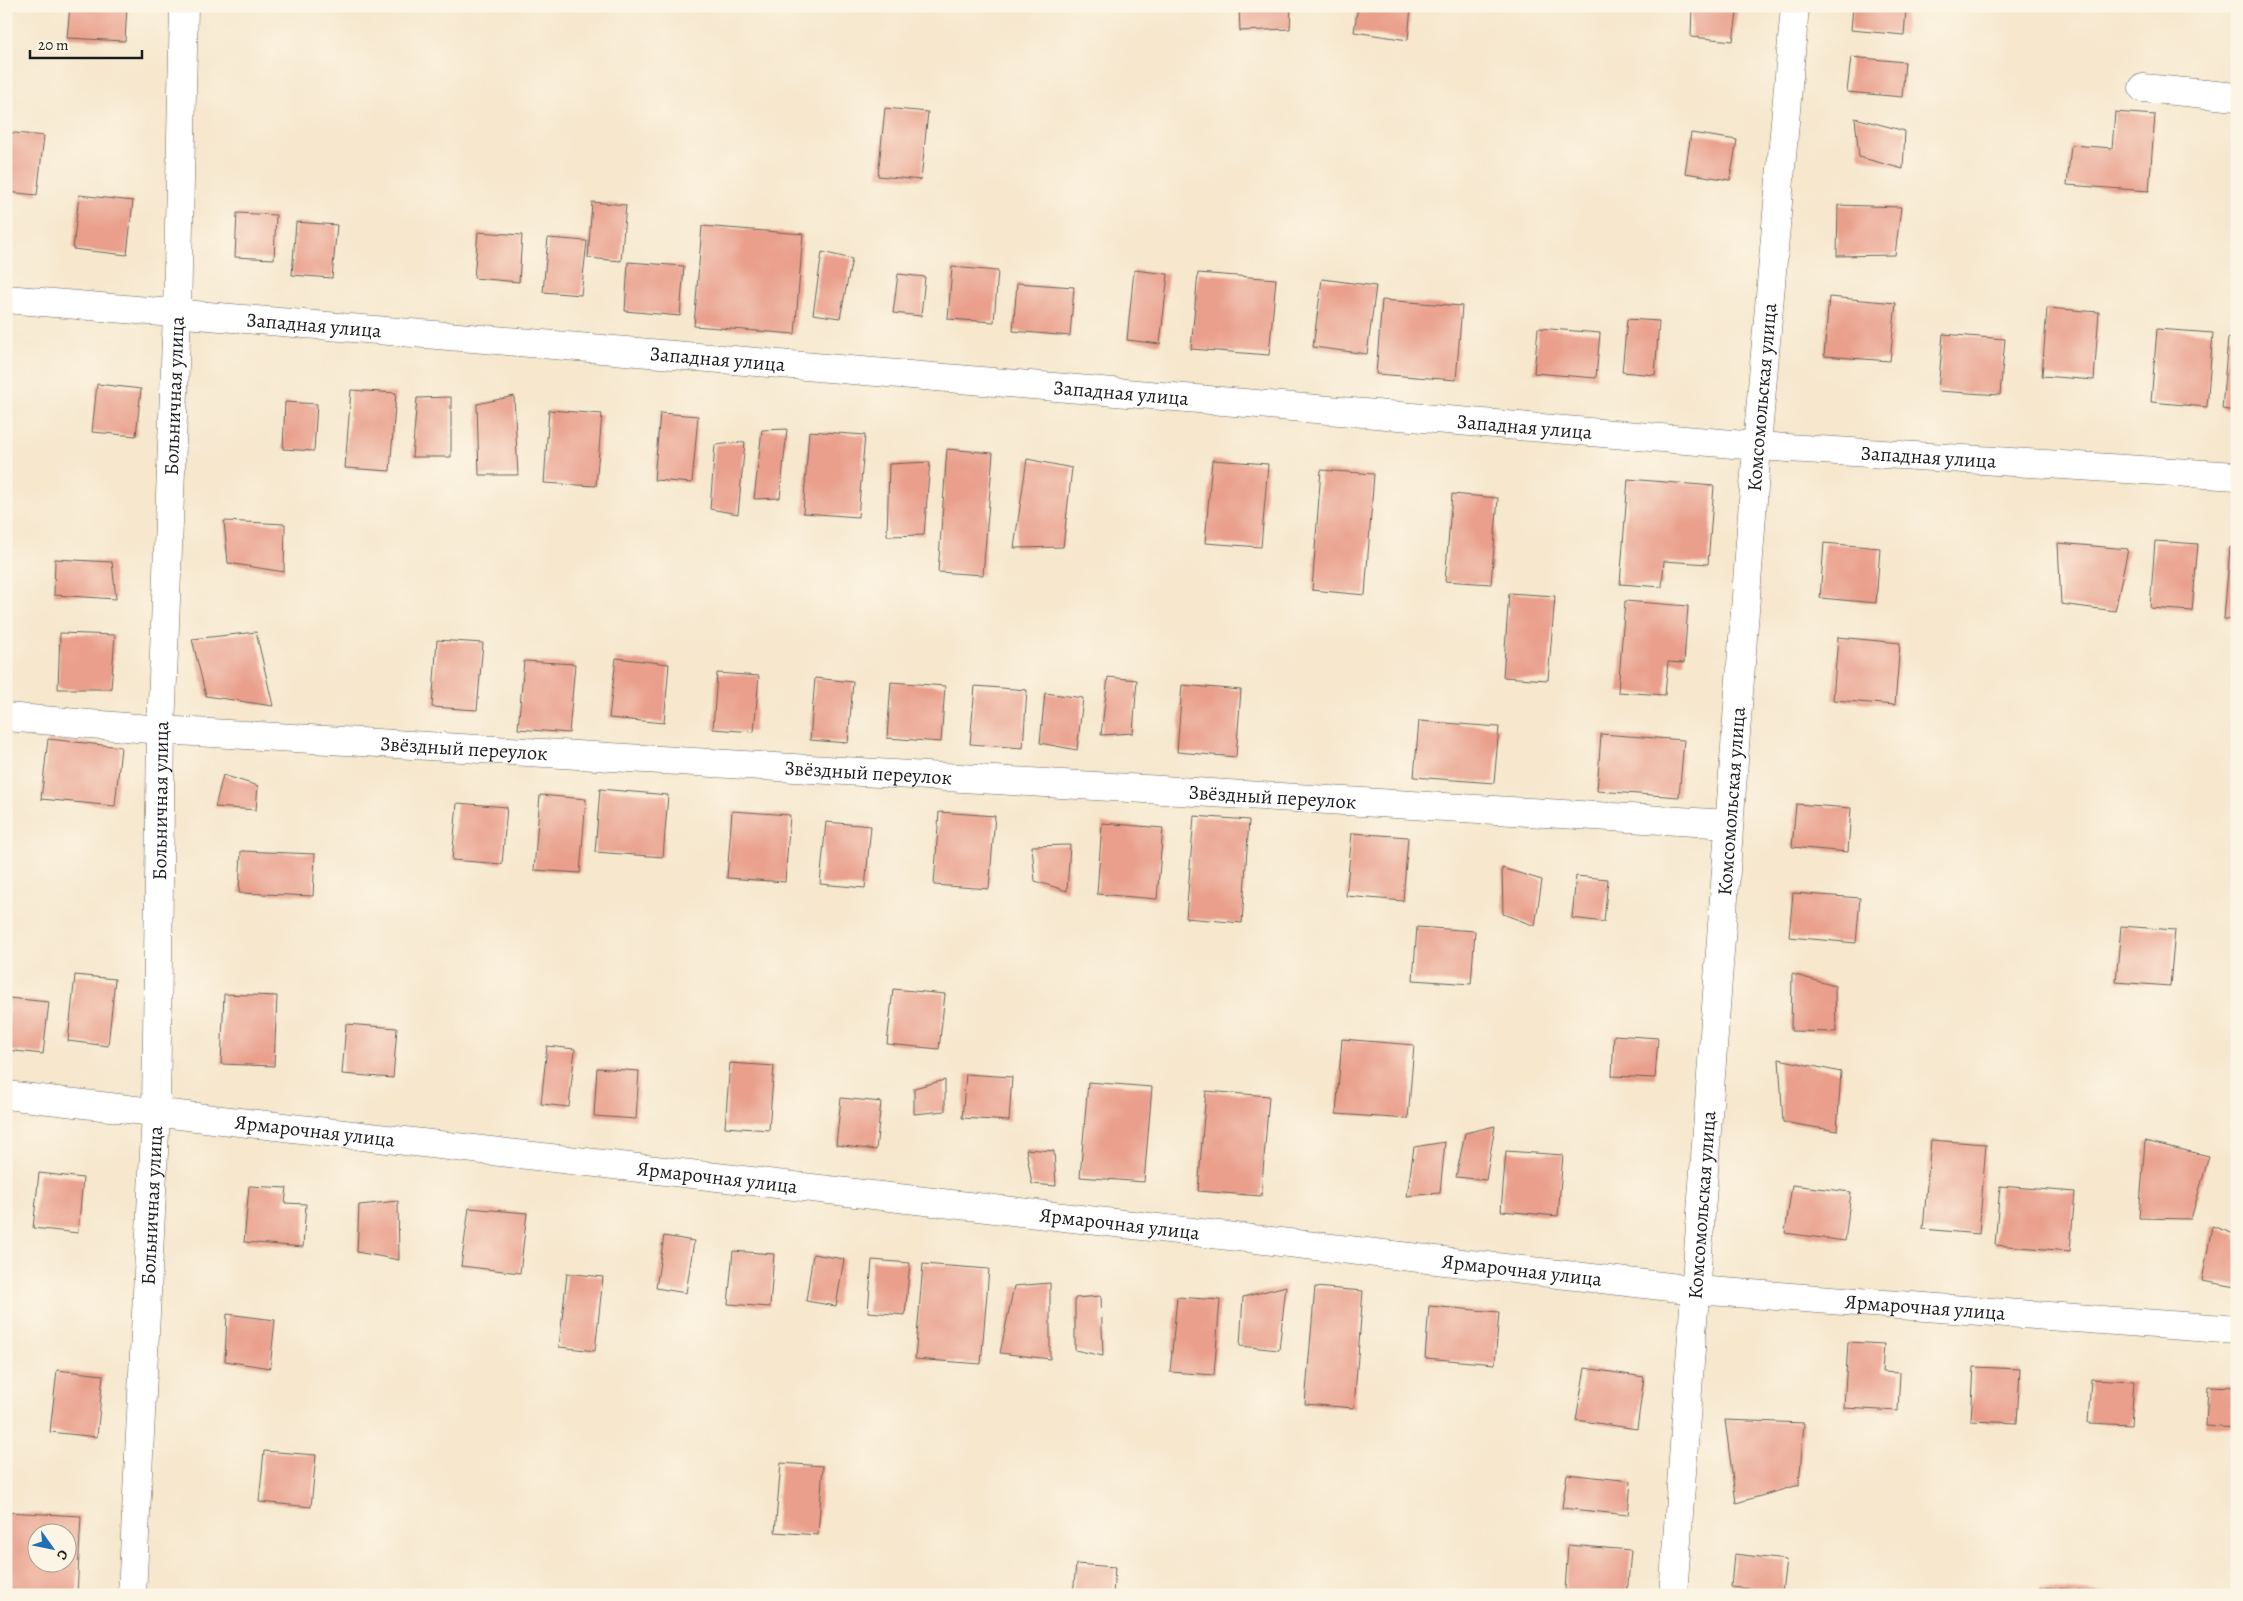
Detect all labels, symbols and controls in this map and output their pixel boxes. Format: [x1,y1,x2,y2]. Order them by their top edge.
scale bar [30,28,142,60]
text: 20 m [38,35,69,55]
street label: Комсомольская улица [1741,301,1783,493]
street label: Западная улица [245,306,383,345]
street label: Больничная улица [158,315,191,476]
street label: Западная улица [649,340,787,378]
street label: Западная улица [1052,374,1191,412]
street label: Западная улица [1456,408,1594,446]
street label: Западная улица [1860,440,1998,475]
street label: Комсомольская улица [1711,705,1752,896]
street label: Больничная улица [146,720,175,880]
street label: Звёздный переулок [379,730,548,767]
street label: Звёздный переулок [784,754,953,791]
street label: Звёздный переулок [1188,779,1357,816]
street label: Ярмарочная улица [233,1108,397,1154]
street label: Комсомольская улица [1682,1109,1722,1300]
street label: Больничная улица [134,1124,169,1286]
street label: Ярмарочная улица [636,1155,800,1200]
street label: Ярмарочная улица [1038,1201,1202,1247]
street label: Ярмарочная улица [1440,1248,1604,1293]
street label: Ярмарочная улица [1844,1288,2007,1327]
north arrow [28,1524,78,1574]
text: С [52,1546,73,1564]

